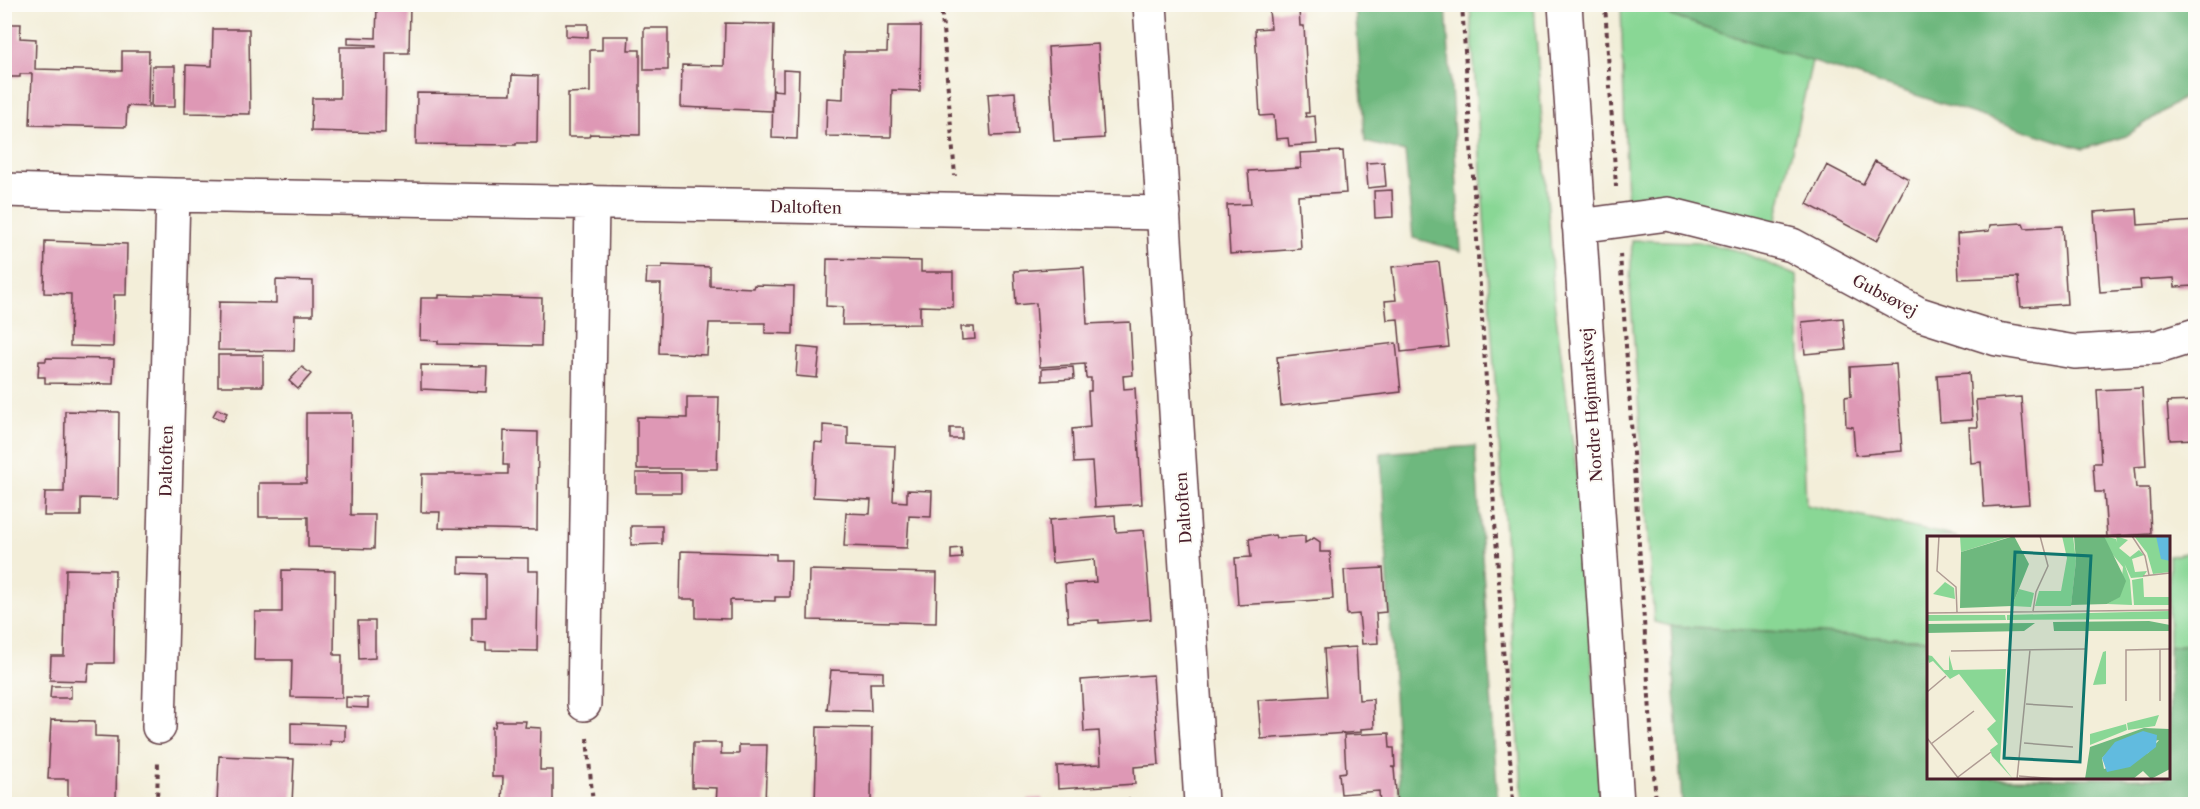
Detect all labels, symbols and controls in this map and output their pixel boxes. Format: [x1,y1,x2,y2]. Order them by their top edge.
street label: Daltoften [770,196,842,218]
street label: Gubsøvej [1849,270,1921,320]
street label: Nordre Højmarksvej [1576,327,1606,483]
street label: Daltoften [155,425,177,497]
street label: Daltoften [1171,472,1195,544]
inset map [1927,536,2170,779]

